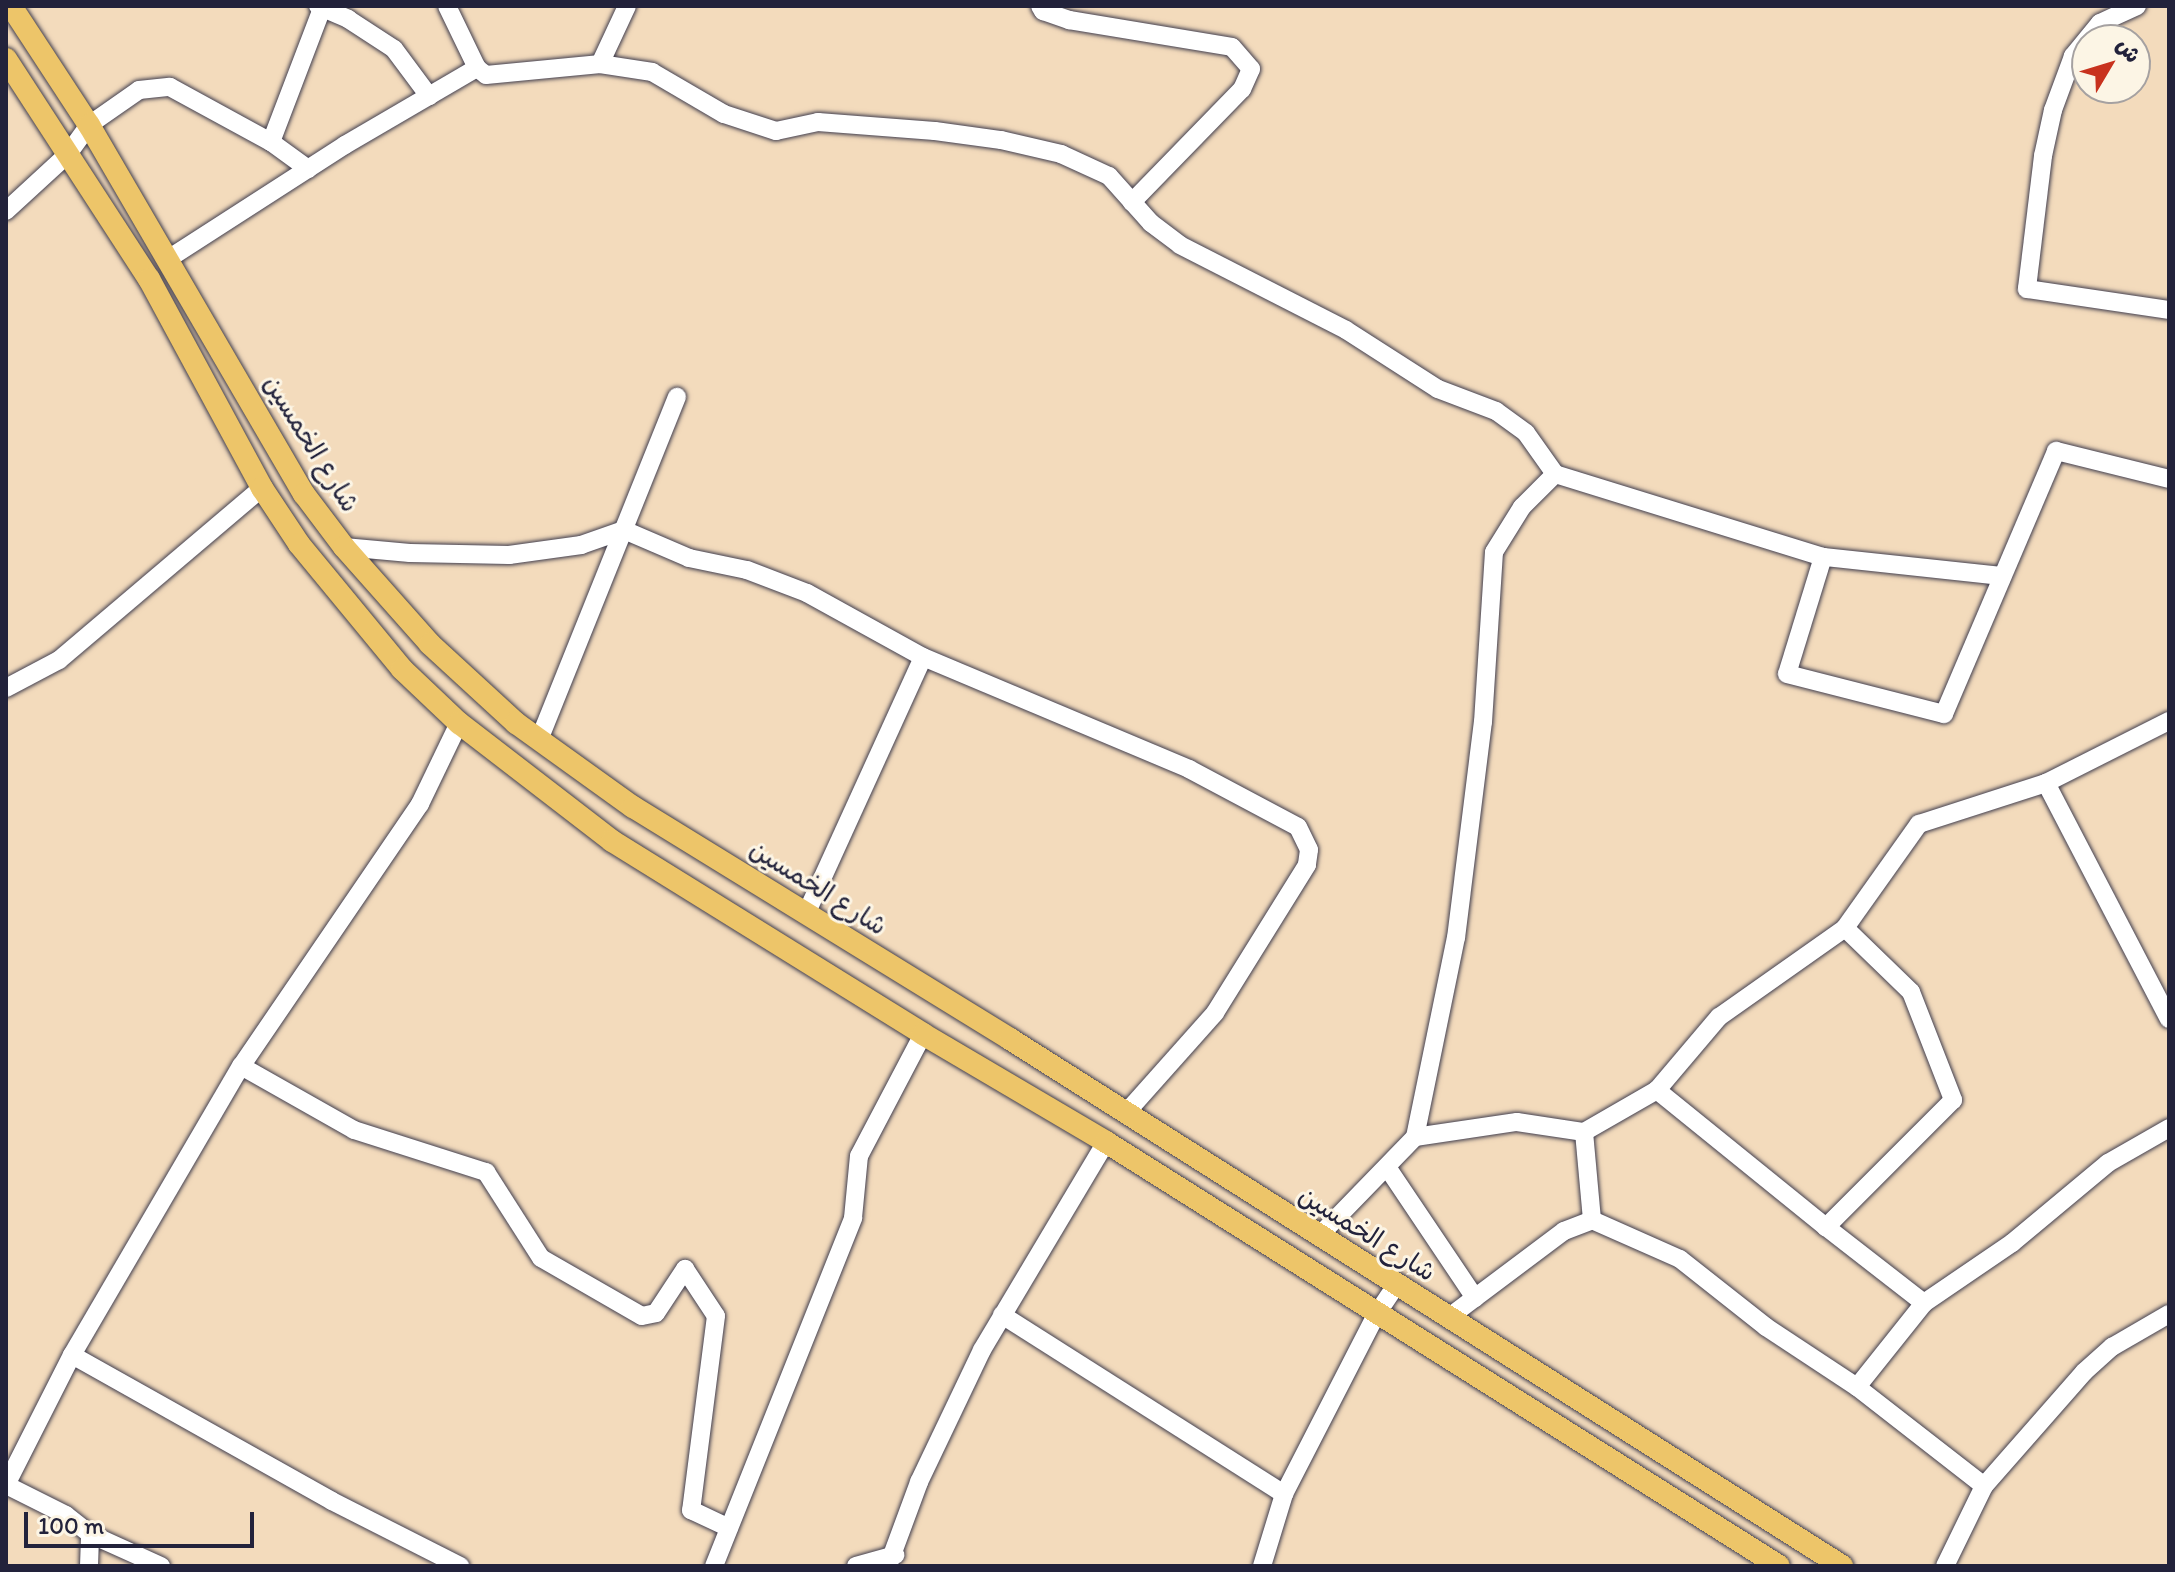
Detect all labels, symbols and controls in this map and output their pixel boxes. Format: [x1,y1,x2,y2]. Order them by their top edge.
north arrow [2071,24,2151,104]
text: ش [2111,32,2147,68]
street label: شارع الخمسين [257,370,365,518]
street label: شارع الخمسين [744,834,892,942]
street label: شارع الخمسين [1293,1180,1441,1288]
scale bar [28,1496,258,1546]
text: 100 m [38,1511,104,1540]

